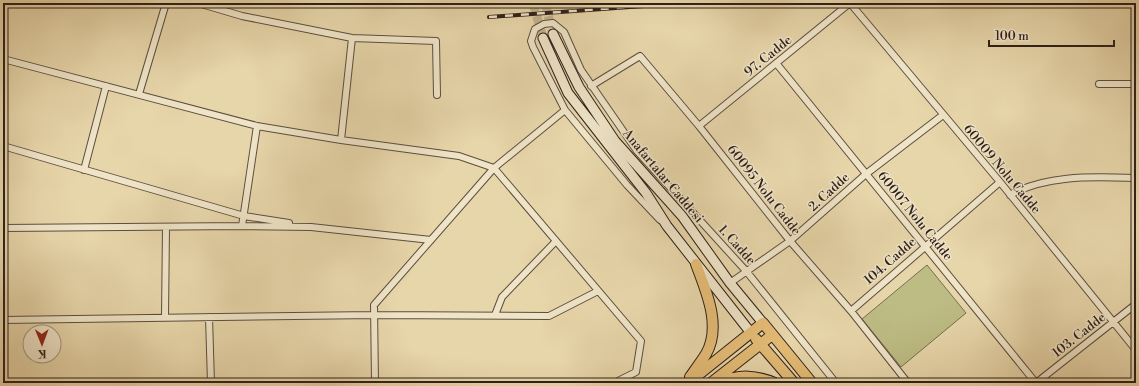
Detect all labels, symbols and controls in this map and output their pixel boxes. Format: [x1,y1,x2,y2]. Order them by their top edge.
scale bar [989,22,1114,48]
text: 100 m [995,29,1029,44]
street label: 97. Cadde [741,32,795,80]
street label: 60009 Nolu Cadde [960,121,1044,217]
street label: Anafartalar Caddesi [618,125,707,226]
street label: 60095 Nolu Cadde [724,142,805,239]
street label: 60007 Nolu Cadde [874,168,956,264]
street label: 2. Cadde [805,169,853,215]
street label: 1. Cadde [715,222,759,269]
street label: 104. Cadde [861,234,920,288]
street label: 103. Cadde [1049,309,1109,361]
north arrow [22,324,62,364]
text: K [36,346,47,360]

